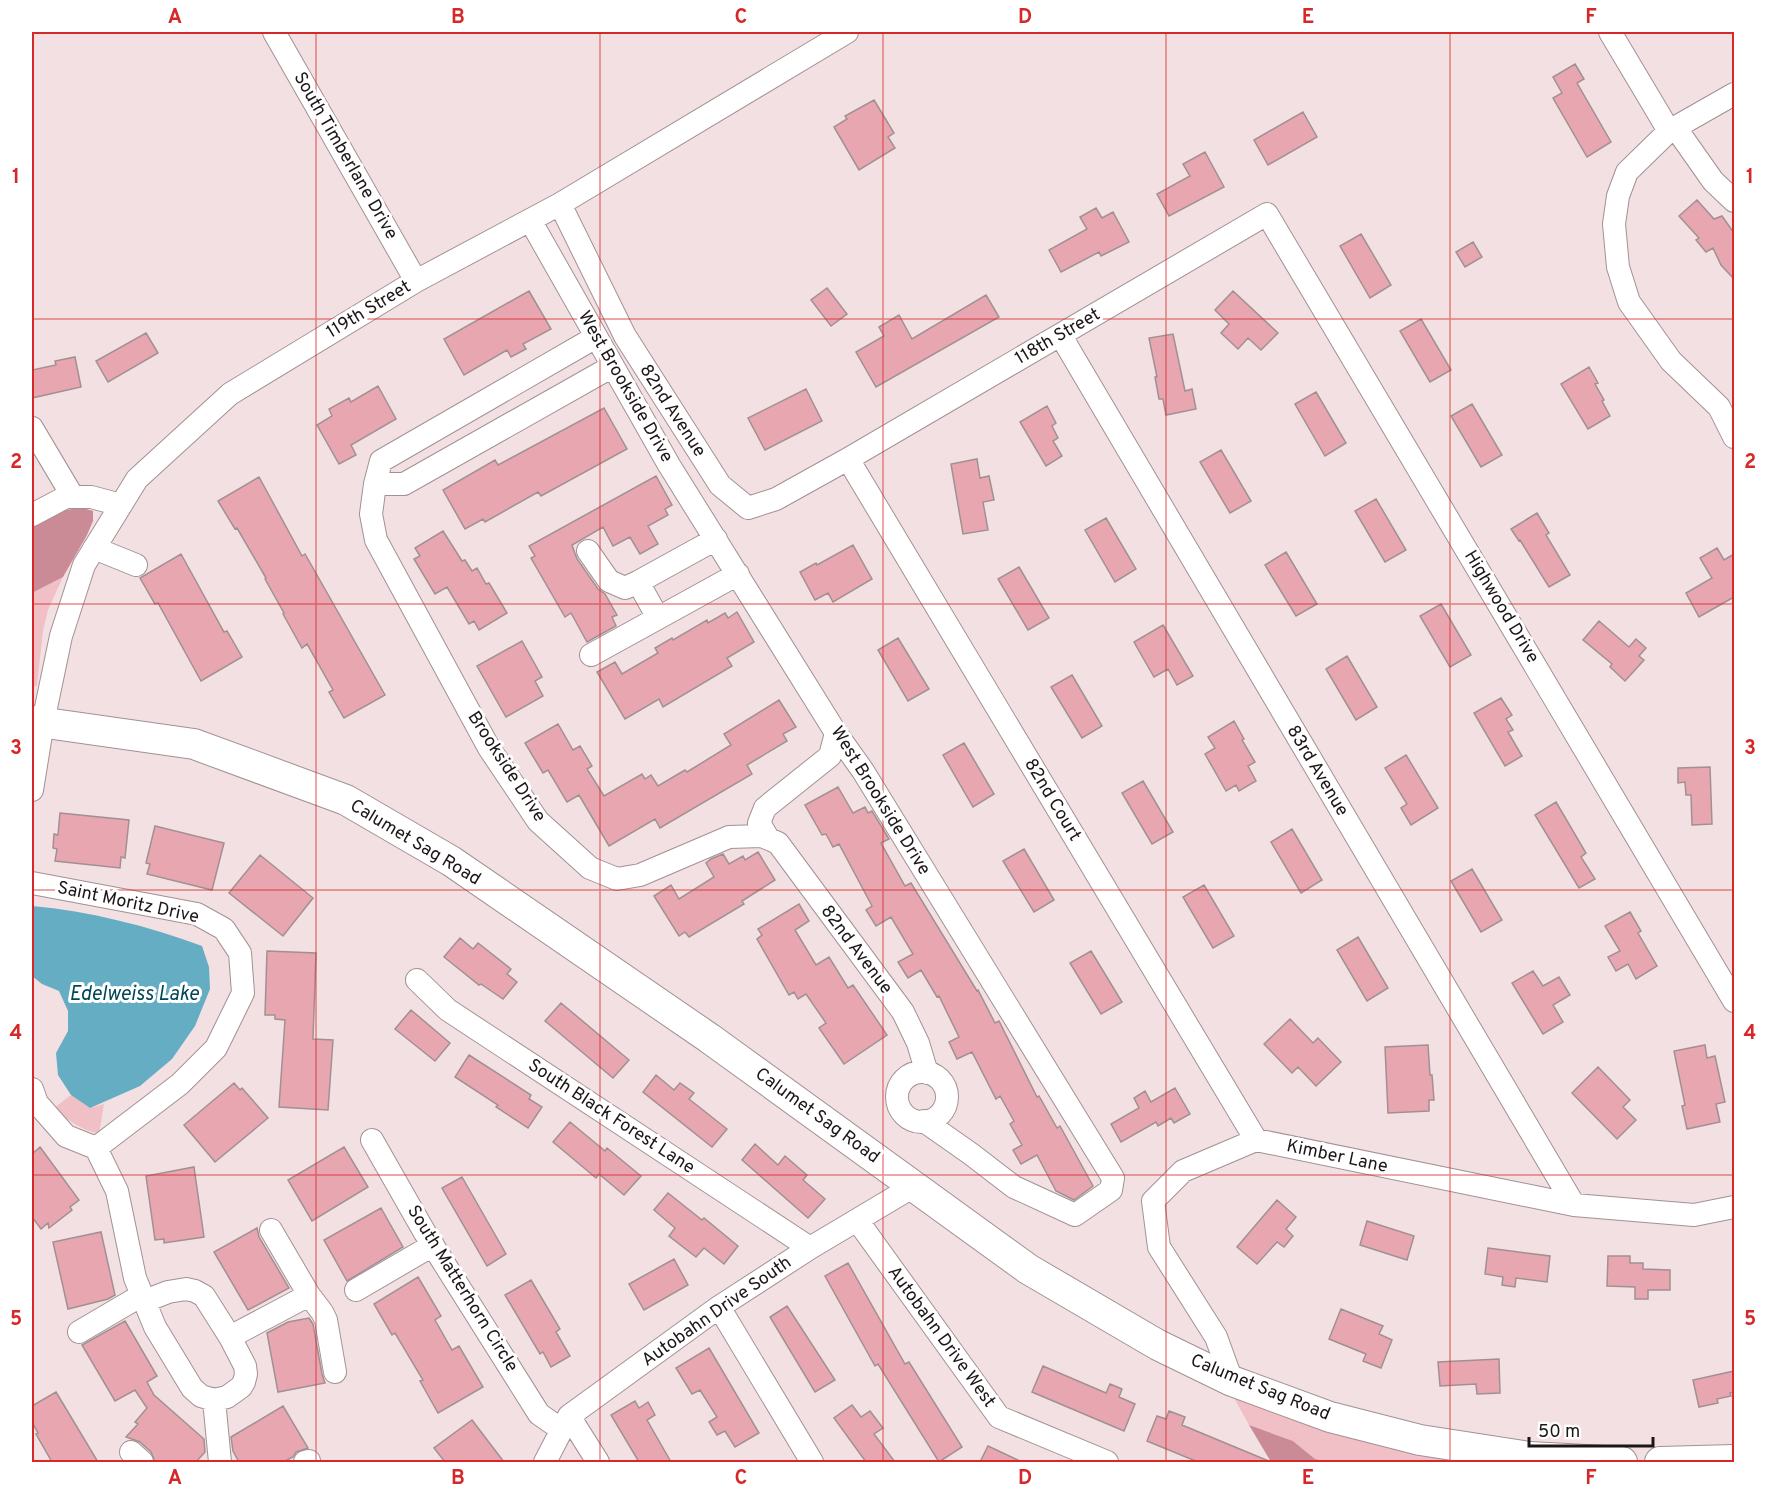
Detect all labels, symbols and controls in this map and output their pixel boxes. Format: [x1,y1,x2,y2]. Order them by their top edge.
text: A [168,5,182,31]
text: B [451,5,465,31]
text: C [735,5,747,31]
text: D [1018,5,1032,31]
text: E [1302,5,1314,31]
text: F [1585,5,1597,31]
street label: South Timberlane Drive [288,68,402,244]
text: 1 [12,165,20,191]
text: 1 [1746,165,1754,191]
street label: 119th Street [323,276,415,344]
street label: 118th Street [1011,303,1105,371]
street label: West Brookside Drive [572,307,678,467]
street label: 82nd Avenue [634,360,710,462]
text: 2 [10,450,22,476]
text: 2 [1744,450,1756,476]
street label: Highwood Drive [1458,546,1544,668]
street label: Brookside Drive [462,707,550,827]
street label: 83rd Avenue [1281,721,1353,821]
street label: West Brookside Drive [825,722,935,880]
text: 3 [10,736,22,762]
text: 3 [1744,736,1756,762]
street label: 82nd Court [1018,754,1086,846]
street label: Calumet Sag Road [345,795,485,891]
street label: Saint Moritz Drive [55,877,201,929]
street label: 82nd Avenue [815,901,897,999]
water label: Edelweiss Lake [69,982,200,1008]
text: 4 [10,1021,22,1047]
text: 4 [1744,1021,1756,1047]
street label: South Black Forest Lane [523,1054,699,1180]
street label: Calumet Sag Road [750,1063,884,1169]
street label: Kimber Lane [1284,1135,1390,1179]
street label: South Matterhorn Circle [401,1201,523,1377]
street label: Autobahn Drive South [638,1252,796,1372]
street label: Autobahn Drive West [882,1262,1000,1412]
text: 5 [10,1307,22,1333]
text: 5 [1744,1307,1756,1333]
street label: Calumet Sag Road [1187,1349,1333,1427]
scale bar [1529,1410,1654,1448]
text: 50 m [1538,1421,1580,1444]
text: A [168,1466,182,1492]
text: B [451,1466,465,1492]
text: C [735,1466,747,1492]
text: D [1018,1466,1032,1492]
text: E [1302,1466,1314,1492]
text: F [1585,1466,1597,1492]

